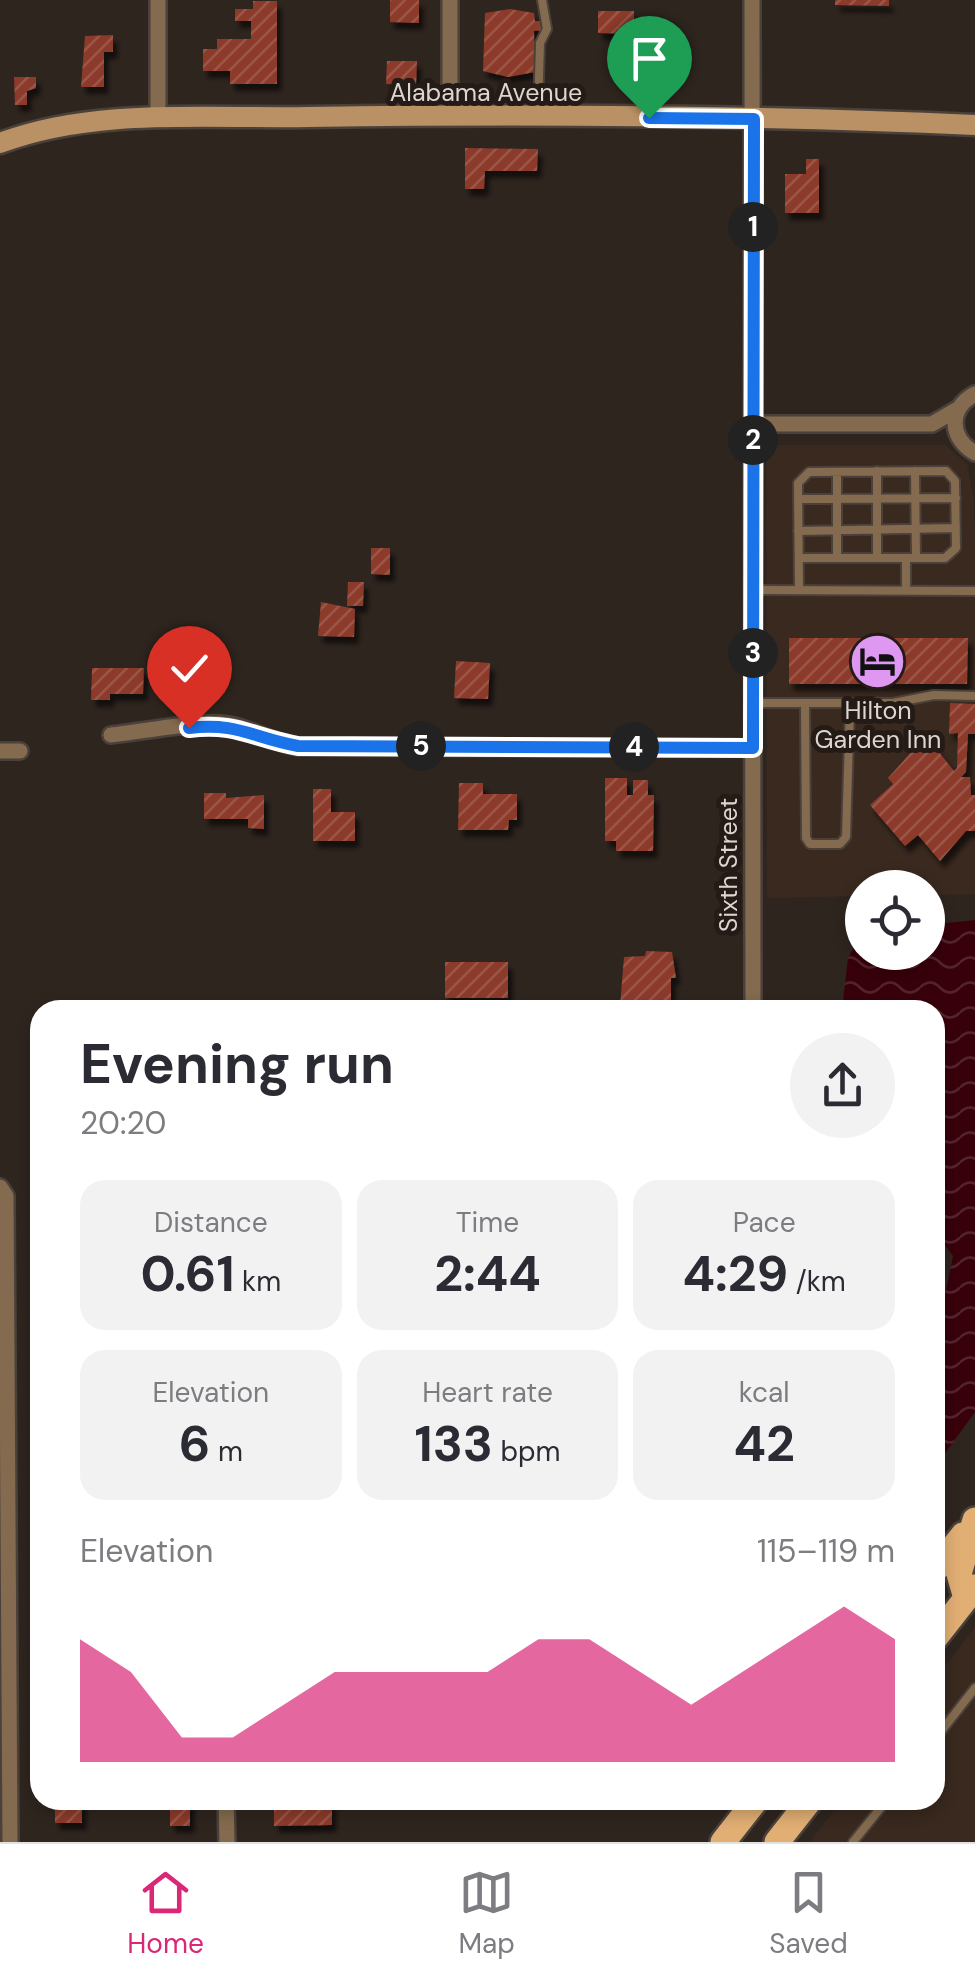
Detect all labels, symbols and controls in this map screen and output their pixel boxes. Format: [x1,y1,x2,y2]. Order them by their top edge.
pin [607,16,692,119]
icon: arrive [622,31,677,86]
street label: Alabama Avenue [390,76,582,109]
pin: 1 [728,202,778,252]
text: 1 [748,208,758,245]
pin: 2 [728,415,778,465]
text: 2 [745,421,761,458]
pin [147,626,232,729]
pin: 3 [728,628,778,678]
hotel icon: Hilton Garden Inn [848,631,908,691]
text: 3 [745,634,761,671]
icon: check [162,641,217,696]
place label: Hilton Garden Inn [815,694,941,756]
pin: 5 [396,721,446,771]
pin: 4 [609,722,659,772]
text: 5 [412,727,430,764]
text: 4 [625,728,643,765]
street label: Sixth Street [712,798,745,932]
map controls [845,870,945,970]
button: locate [845,870,945,970]
text: Evening run [80,1028,394,1100]
button: share [790,1033,895,1138]
text: 20:20 [80,1102,166,1144]
text: Distance [154,1204,268,1241]
text: Time [456,1204,519,1241]
text: Pace [733,1204,796,1241]
text: 0.61 [140,1241,235,1307]
text: 2:44 [434,1241,541,1307]
text: 4:29 [683,1241,788,1307]
text: km [235,1263,281,1300]
text: /km [788,1263,846,1300]
text: Elevation [152,1374,269,1411]
text: Heart rate [422,1374,553,1411]
text: kcal [739,1374,789,1411]
text: 6 [179,1411,210,1477]
text: 133 [415,1411,493,1477]
text: 42 [733,1411,795,1477]
text: m [210,1433,243,1470]
text: bpm [493,1433,560,1470]
text: Elevation [80,1530,213,1572]
text: 115–119 m [757,1530,895,1572]
tab: Home [127,1865,204,1962]
tab: Map [458,1865,515,1962]
tab: Saved [769,1865,848,1962]

